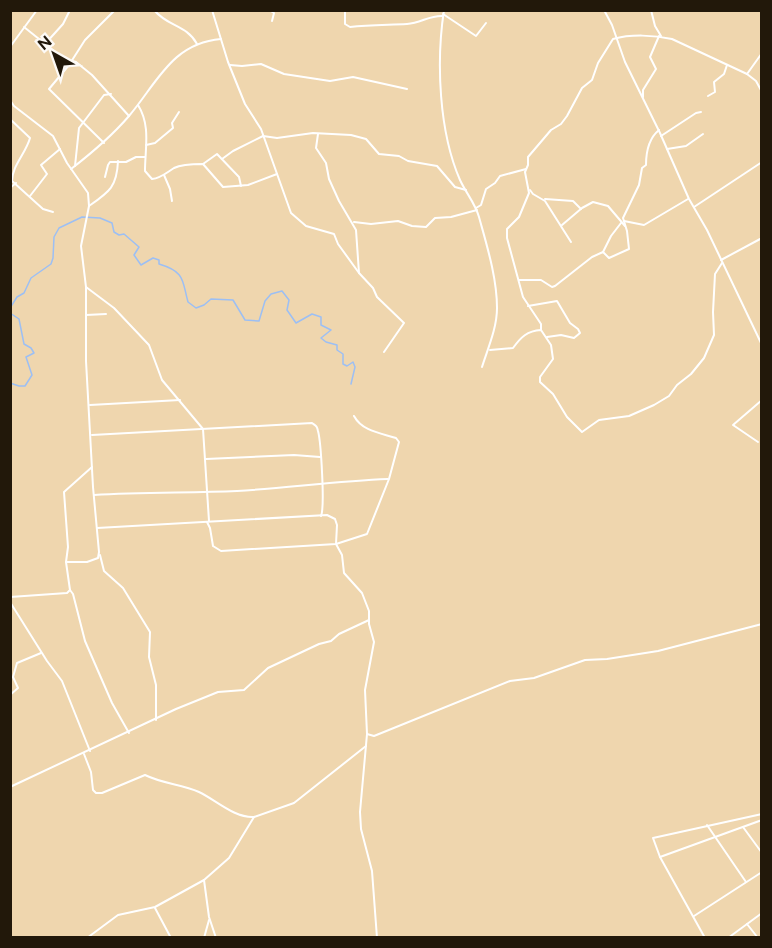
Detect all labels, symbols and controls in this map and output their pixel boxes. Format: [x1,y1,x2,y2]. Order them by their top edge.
north arrow [24,24,84,84]
text: N [34,32,56,54]

